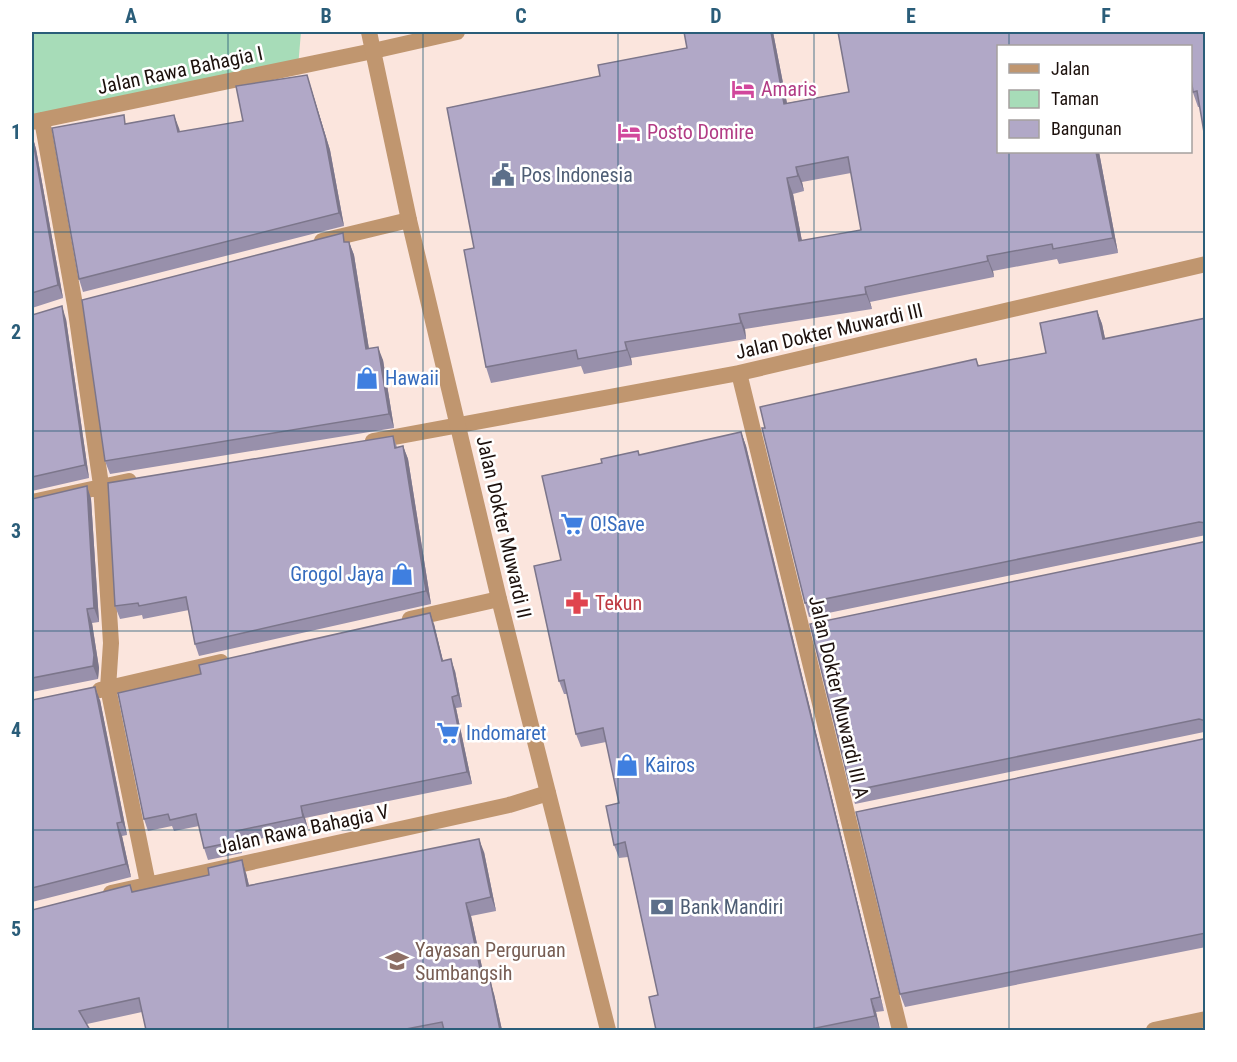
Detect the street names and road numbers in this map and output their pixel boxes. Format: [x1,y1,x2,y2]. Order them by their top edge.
street label: Jalan Rawa Bahagia I [95,41,265,99]
street label: Jalan Dokter Muwardi III [733,298,925,364]
street label: Jalan Dokter Muwardi II [471,433,537,621]
street label: Jalan Dokter Muwardi III A [804,593,874,801]
street label: Jalan Rawa Bahagia V [215,799,391,859]

